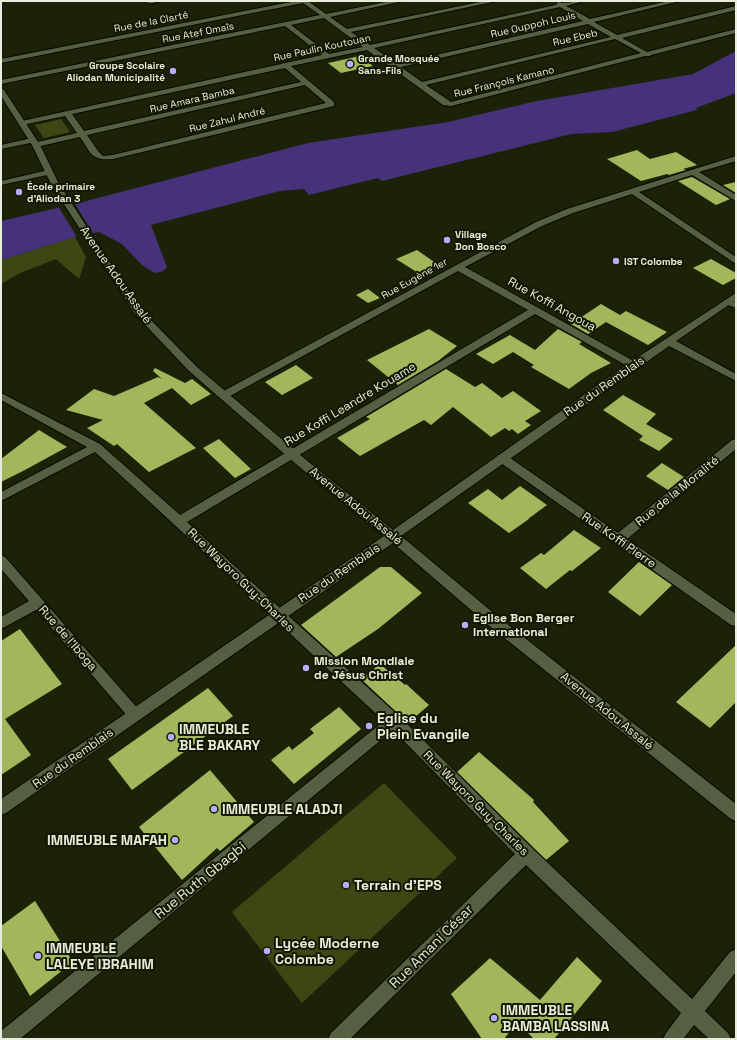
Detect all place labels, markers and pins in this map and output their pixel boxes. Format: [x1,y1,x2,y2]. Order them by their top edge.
place label: Grande Mosquée Sans-Fils [358,52,440,77]
place label: Groupe Scolaire Aliodan Municipalité [66,59,165,84]
marker: Grande Mosquée Sans-Fils [345,59,355,69]
marker: Groupe Scolaire Aliodan Municipalité [168,66,178,76]
place label: École primaire d’Aliodan 3 [27,180,95,205]
marker: École primaire d’Aliodan 3 [14,187,24,197]
place label: Village Don Bosco [455,228,506,253]
marker: Village Don Bosco [442,235,452,245]
place label: IST Colombe [624,255,683,268]
marker: IST Colombe [611,256,621,266]
place label: Eglise Bon Berger International [473,610,575,640]
marker: Eglise Bon Berger International [460,620,470,630]
place label: Mission Mondiale de Jésus Christ [314,653,415,683]
marker: Mission Mondiale de Jésus Christ [301,663,311,673]
place label: Eglise du Plein Evangile [377,709,470,743]
place label: IMMEUBLE BLE BAKARY [179,720,261,754]
marker: Eglise du Plein Evangile [364,721,374,731]
marker: IMMEUBLE BLE BAKARY [166,732,176,742]
place label: IMMEUBLE ALADJI [222,800,342,818]
marker: IMMEUBLE ALADJI [209,804,219,814]
place label: IMMEUBLE MAFAH [47,831,167,849]
marker: IMMEUBLE MAFAH [170,835,180,845]
place label: Terrain d'EPS [354,876,442,894]
marker: Terrain d'EPS [341,880,351,890]
place label: Lycée Moderne Colombe [275,934,379,968]
place label: IMMEUBLE LALEYE IBRAHIM [46,939,154,973]
marker: Lycée Moderne Colombe [262,946,272,956]
marker: IMMEUBLE LALEYE IBRAHIM [33,951,43,961]
place label: IMMEUBLE BAMBA LASSINA [502,1001,609,1035]
marker: IMMEUBLE BAMBA LASSINA [489,1013,499,1023]

